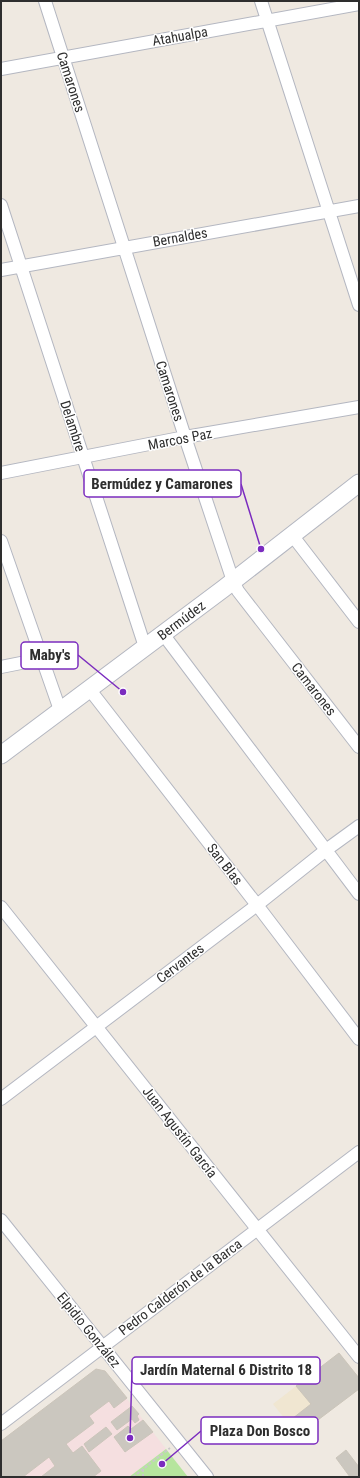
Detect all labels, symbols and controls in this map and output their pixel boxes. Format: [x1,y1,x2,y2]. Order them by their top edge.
street label: Atahualpa [151,23,209,49]
street label: Camarones [54,50,88,114]
street label: Bernaldes [151,224,209,250]
street label: Camarones [153,359,187,423]
street label: Delambre [57,399,89,454]
street label: Marcos Paz [147,425,213,453]
callout: Bermúdez y Camarones [84,470,241,497]
text: Bermúdez y Camarones [91,475,233,493]
street label: Bermúdez [154,597,208,643]
callout: Maby's [21,642,78,669]
text: Maby's [29,646,71,664]
street label: Camarones [288,659,340,719]
street label: San Blas [204,840,246,888]
street label: Cervantes [153,940,207,986]
street label: Juan Agustín García [139,1083,221,1181]
street label: Pedro Calderón de la Barca [115,1236,245,1338]
street label: Elpidio González [54,1289,124,1371]
callout: Jardín Maternal 6 Distrito 18 [132,1357,320,1384]
text: Jardín Maternal 6 Distrito 18 [140,1361,312,1379]
callout: Plaza Don Bosco [201,1417,318,1444]
text: Plaza Don Bosco [210,1422,310,1440]

